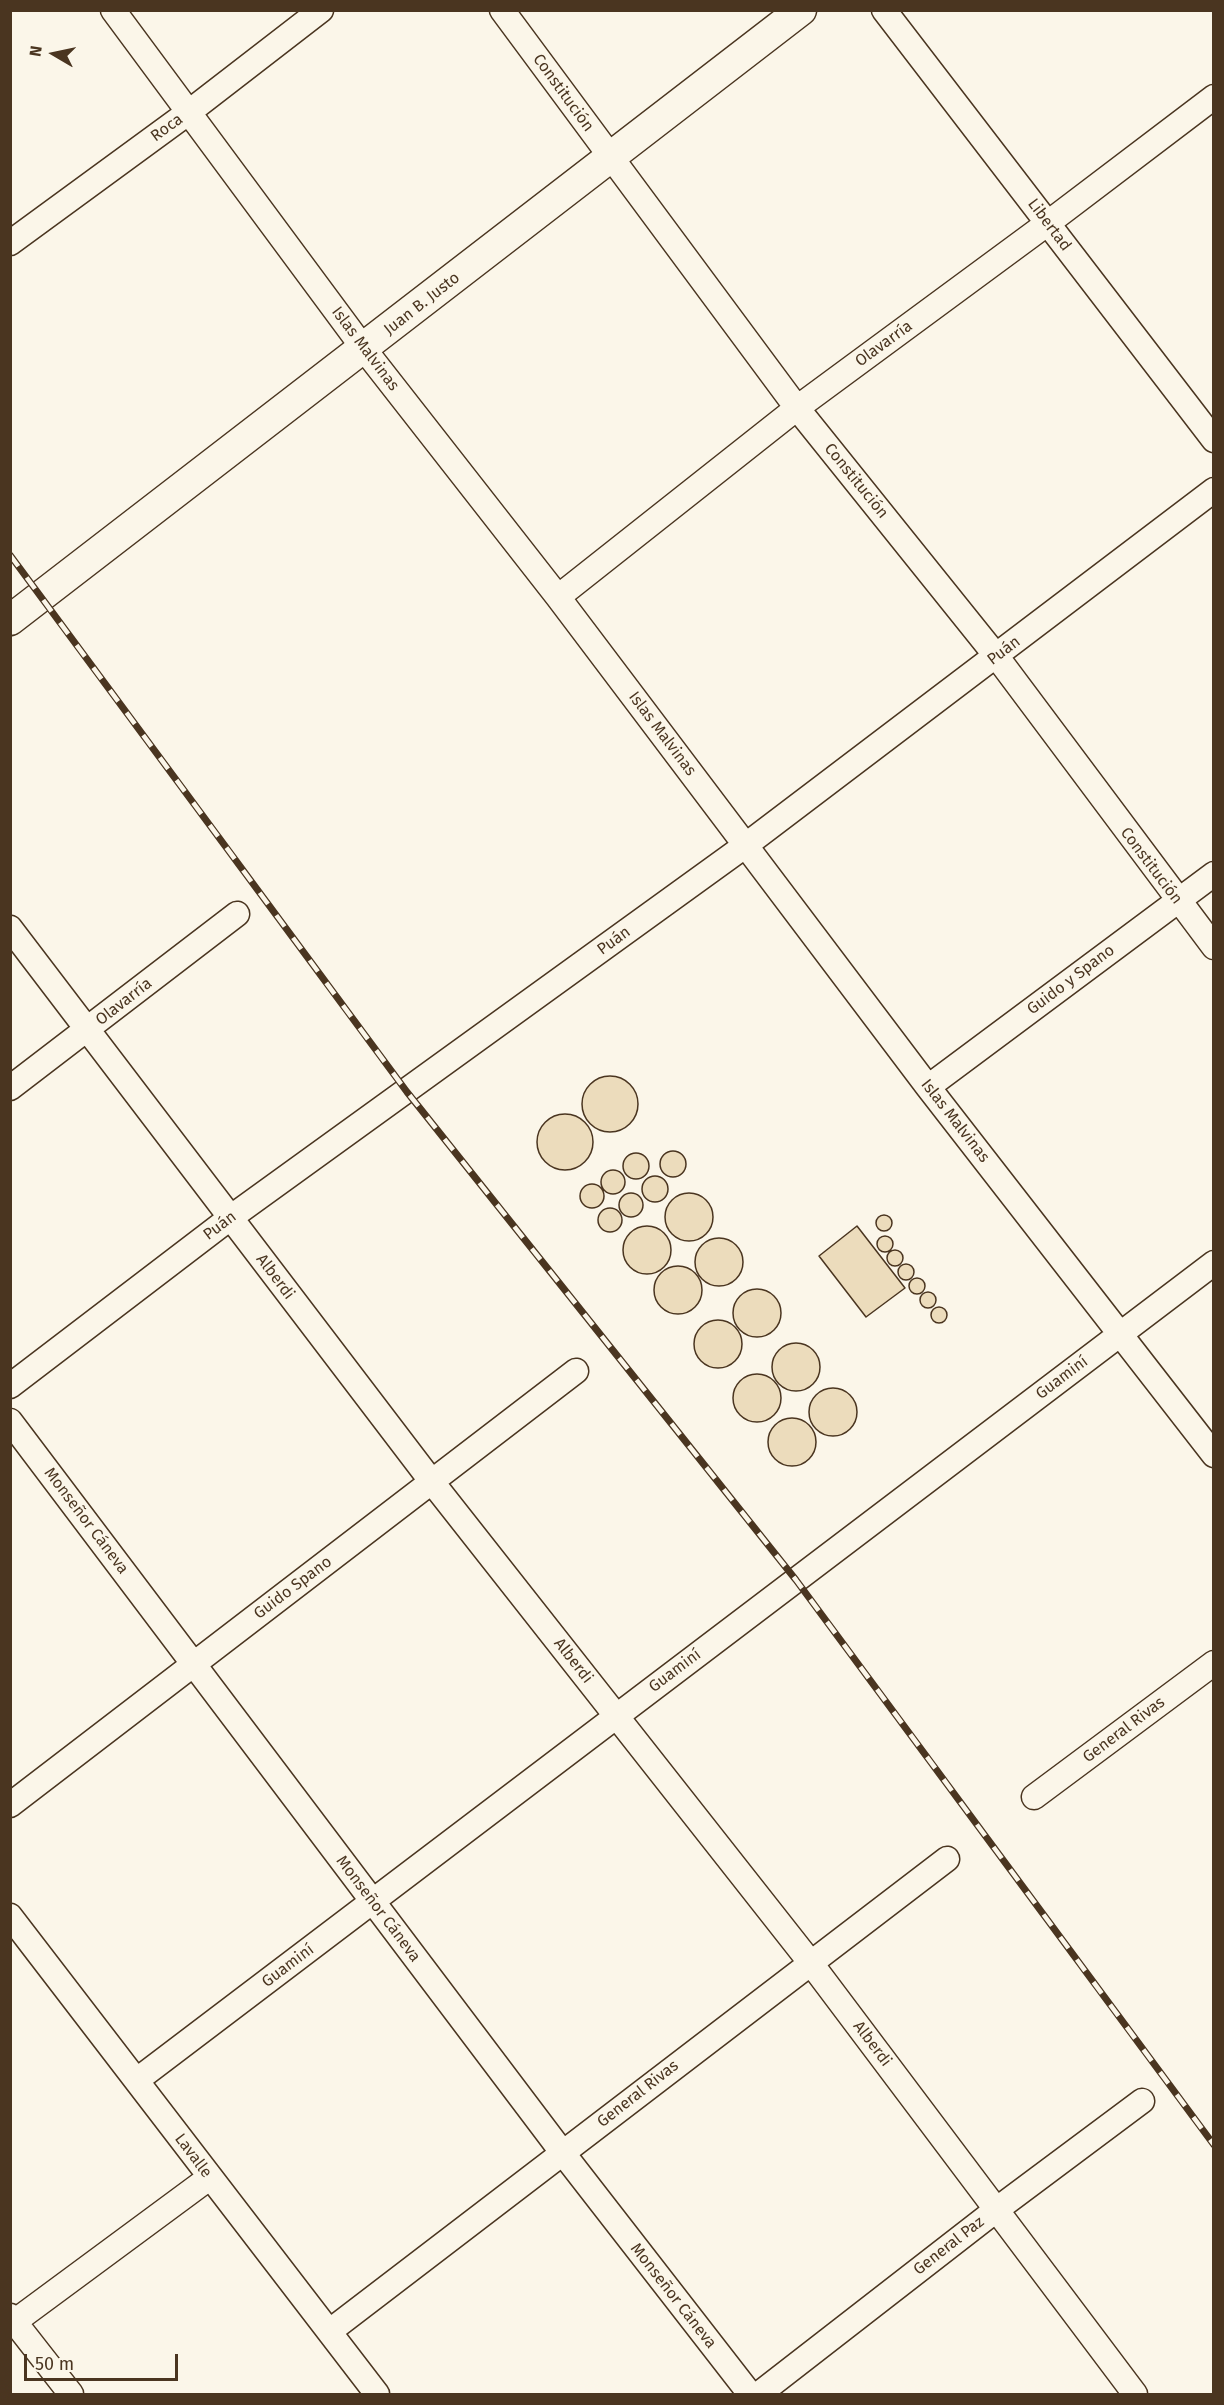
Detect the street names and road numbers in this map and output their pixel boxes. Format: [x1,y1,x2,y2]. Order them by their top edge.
street label: Constitución [528,51,598,135]
street label: Roca [147,110,187,146]
street label: Libertad [1023,195,1075,255]
street label: Juan B. Justo [380,268,464,340]
street label: Islas Malvinas [327,303,403,395]
street label: Olavarría [852,317,916,371]
street label: Constitución [820,440,892,522]
street label: Puán [984,632,1024,670]
street label: Islas Malvinas [624,688,700,780]
street label: Constitución [1116,824,1186,908]
street label: Puán [594,923,634,959]
street label: Guido y Spano [1023,941,1119,1019]
street label: Olavarría [92,974,156,1030]
street label: Islas Malvinas [917,1076,993,1166]
street label: Puán [200,1207,240,1245]
street label: Alberdi [252,1251,298,1303]
street label: Guaminí [1032,1352,1092,1404]
street label: Monseñor Cáneva [40,1464,132,1578]
street label: Guido Spano [250,1552,336,1624]
street label: Alberdi [549,1635,597,1687]
street label: Guaminí [645,1645,705,1697]
street label: General Rivas [1079,1693,1169,1767]
street label: Monseñor Cáneva [332,1852,424,1966]
street label: Guaminí [258,1940,318,1992]
street label: Alberdi [849,2018,895,2070]
street label: General Rivas [594,2056,682,2132]
street label: Lavalle [170,2130,216,2182]
street label: General Paz [910,2213,988,2279]
street label: Monseñor Cáneva [626,2240,720,2352]

